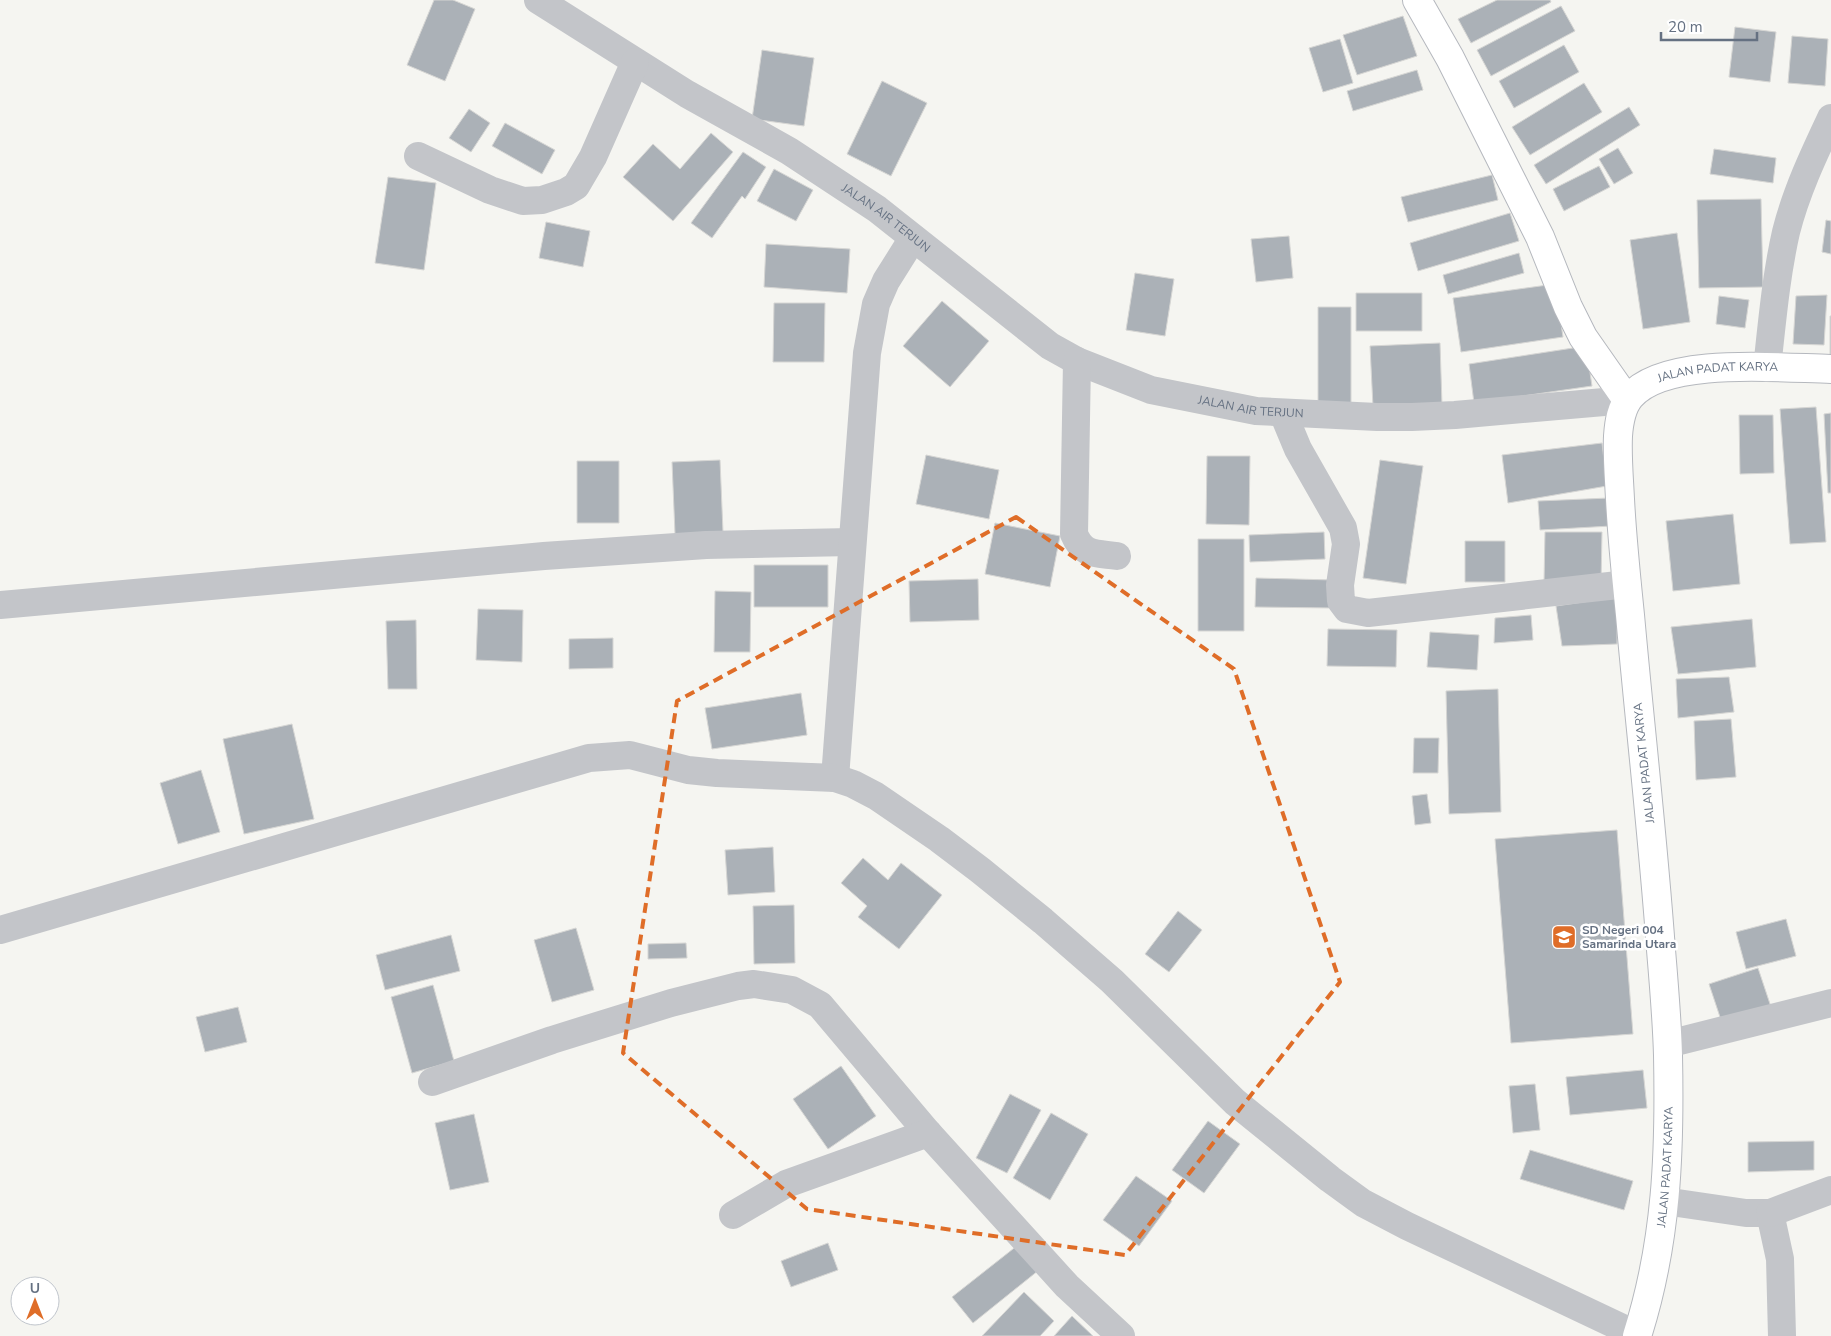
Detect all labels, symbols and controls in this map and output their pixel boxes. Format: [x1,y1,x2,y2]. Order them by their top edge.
scale bar [1661,10,1757,42]
text: 20 m [1668,17,1703,37]
street label: JALAN AIR TERJUN [838,179,934,256]
street label: JALAN PADAT KARYA [1654,359,1778,387]
street label: JALAN AIR TERJUN [1196,391,1304,421]
street label: JALAN PADAT KARYA [1630,702,1658,825]
place label: SD Negeri 004 Samarinda Utara [1582,922,1676,952]
school or university icon: SD Negeri 004 Samarinda Utara [1551,924,1577,950]
street label: JALAN PADAT KARYA [1653,1106,1676,1229]
north arrow [10,1276,60,1326]
text: U [30,1279,40,1298]

